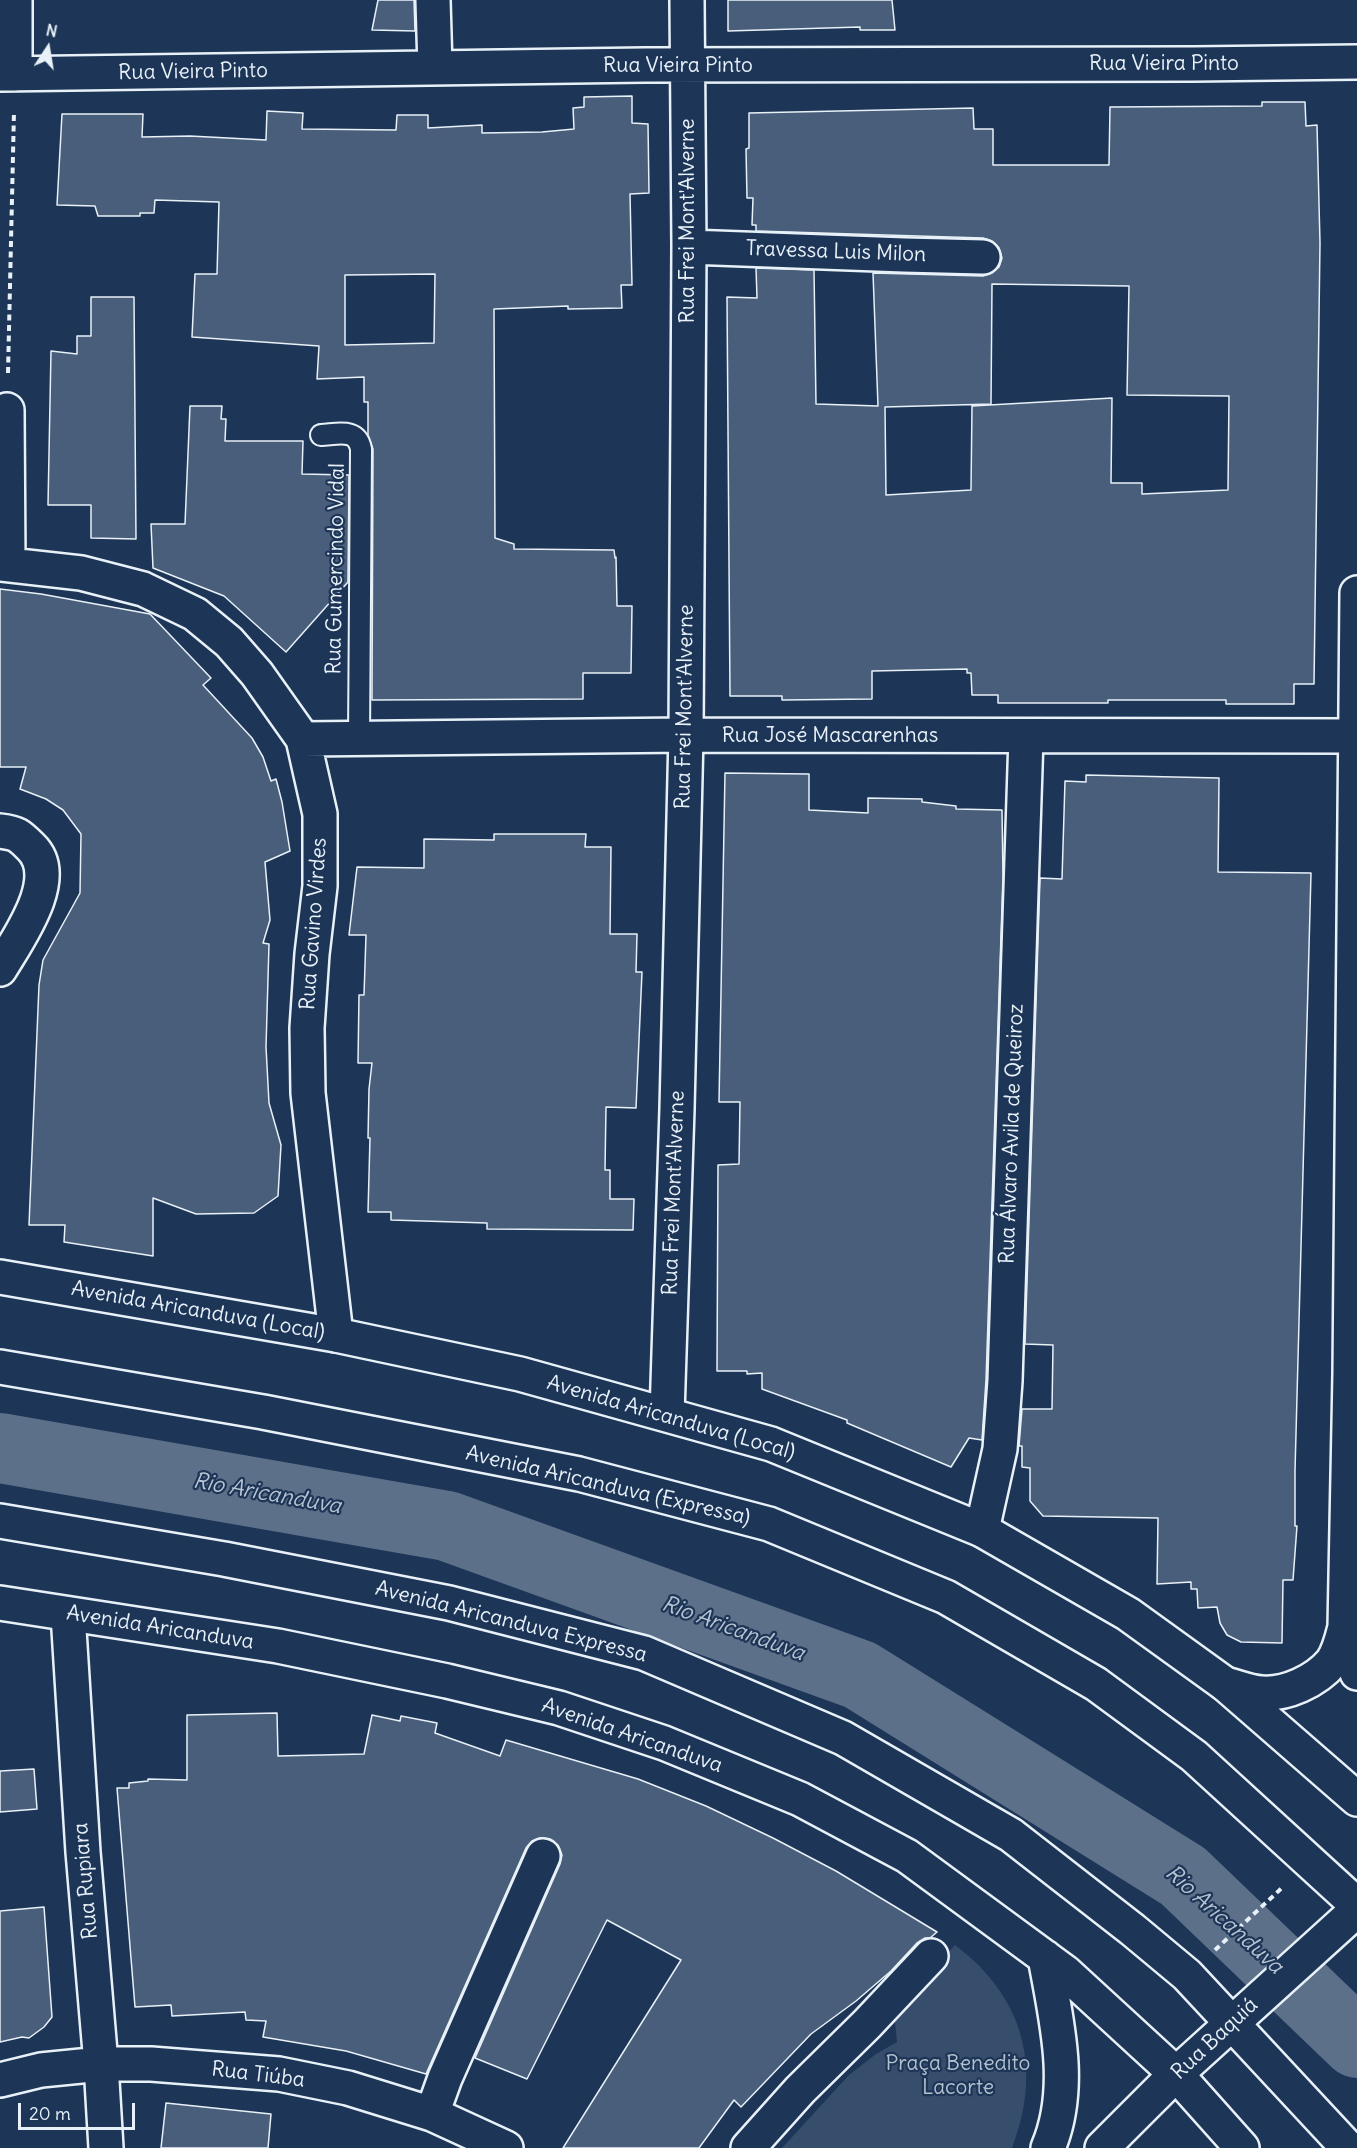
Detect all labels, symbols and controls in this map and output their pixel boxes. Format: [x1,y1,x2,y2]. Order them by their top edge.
north arrow [18,18,78,78]
text: N [44,19,59,41]
street label: Rua Vieira Pinto [1089,51,1239,77]
street label: Rua Vieira Pinto [603,53,753,79]
street label: Rua Vieira Pinto [118,58,268,86]
street label: Rua Frei Mont'Alverne [675,118,701,324]
street label: Travessa Luis Milon [745,236,927,268]
street label: Rua Gumercindo Vidal [322,463,350,675]
street label: Rua Frei Mont'Alverne [671,604,699,810]
street label: Rua José Mascarenhas [722,723,938,749]
street label: Rua Gavino Virdes [295,837,333,1011]
street label: Rua Álvaro Avila de Queiroz [995,1003,1029,1265]
street label: Rua Frei Mont'Alverne [658,1090,690,1296]
street label: Avenida Aricanduva (Local) [69,1276,327,1346]
street label: Avenida Aricanduva (Local) [544,1370,798,1466]
street label: Avenida Aricanduva (Expressa) [463,1441,753,1531]
water label: Rio Aricanduva [191,1468,343,1520]
street label: Avenida Aricanduva Expressa [373,1576,649,1668]
water label: Rio Aricanduva [658,1591,808,1667]
street label: Avenida Aricanduva [65,1601,255,1655]
street label: Avenida Aricanduva [538,1693,726,1779]
street label: Rua Rupiara [68,1822,104,1940]
water label: Rio Aricanduva [1160,1860,1288,1980]
street label: Rua Baquiá [1167,1993,1263,2085]
park label: Praça Benedito Lacorte [886,2051,1030,2101]
street label: Rua Tiúba [210,2057,306,2093]
scale bar [21,2091,138,2129]
text: 20 m [29,2102,71,2125]

